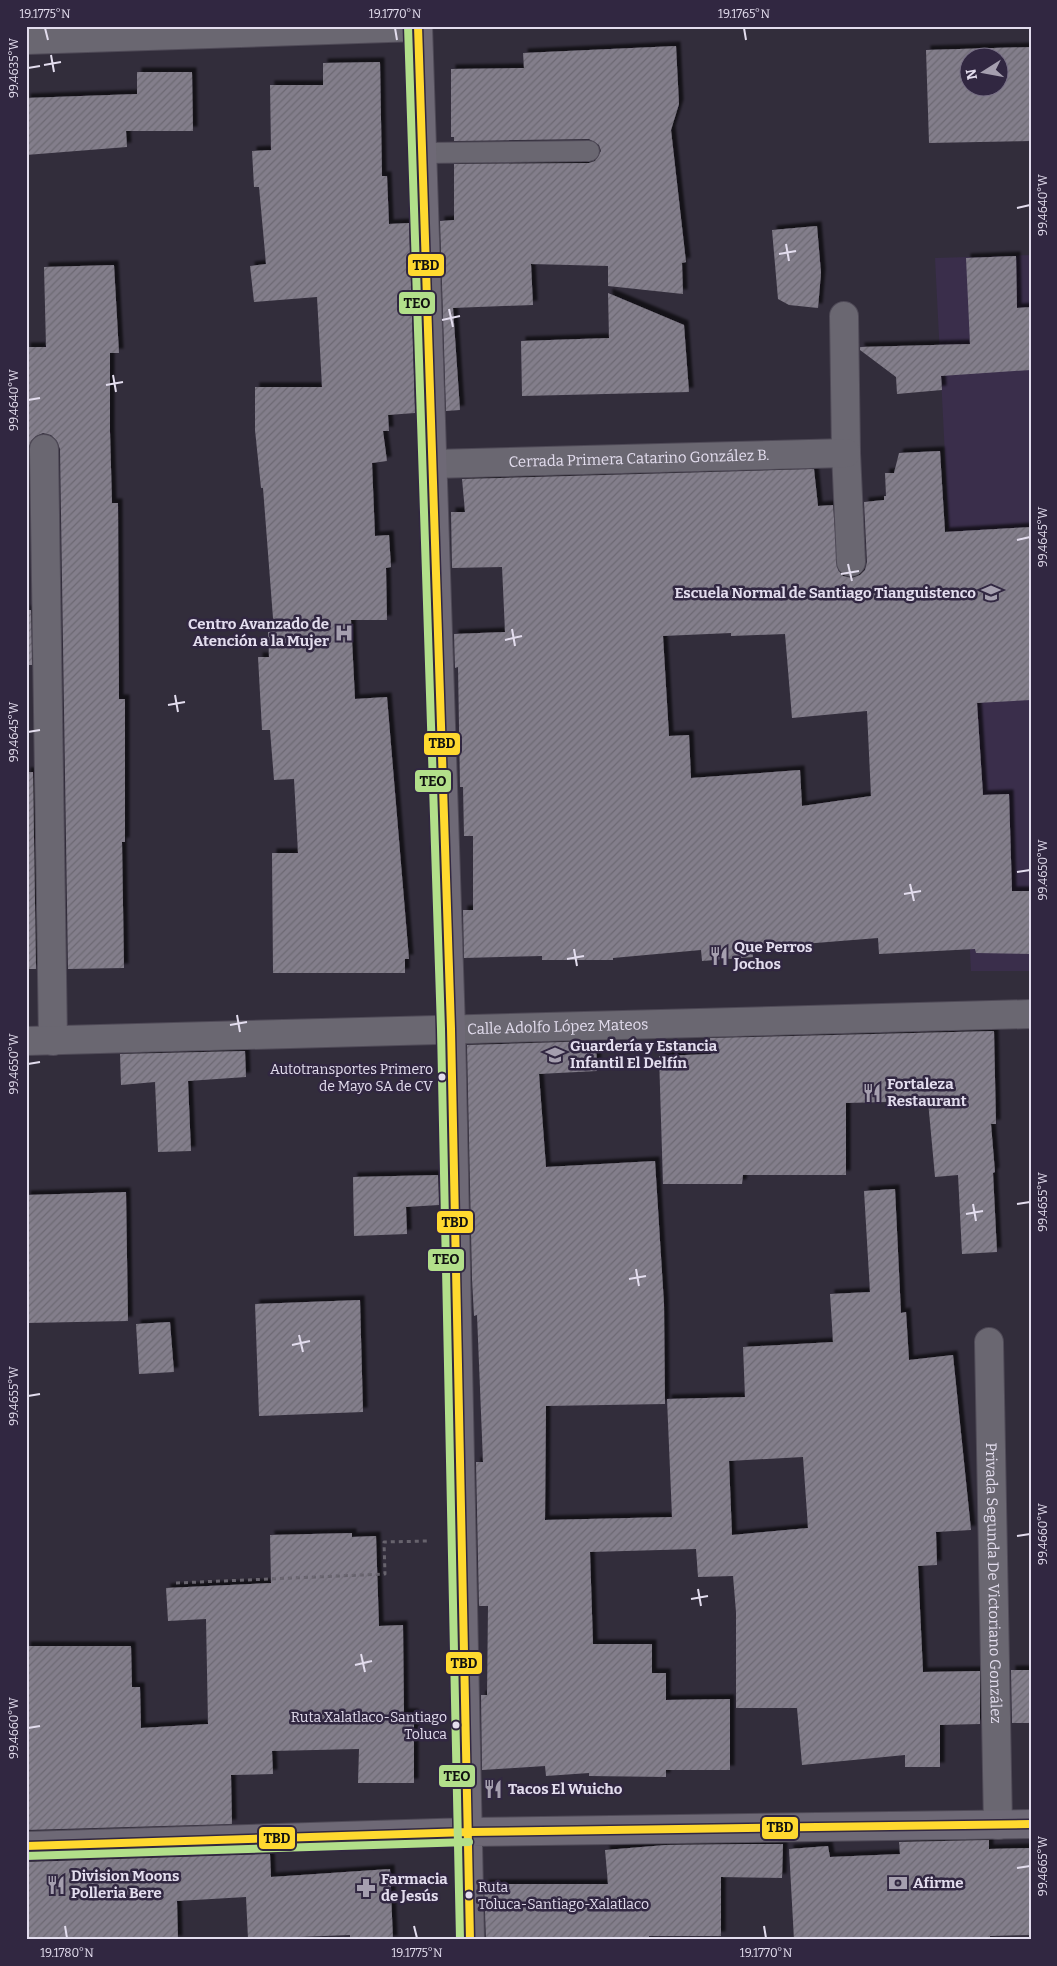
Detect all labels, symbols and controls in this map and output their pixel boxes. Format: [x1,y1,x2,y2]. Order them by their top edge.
text: 19.1775°N [19,7,71,21]
text: 19.1770°N [369,7,422,21]
text: 19.1765°N [718,7,770,21]
text: 99.4635°W [7,37,21,98]
north arrow [960,48,1010,98]
text: N [962,67,981,81]
text: 99.4640°W [1036,173,1050,236]
line badge: TBD [407,253,445,277]
text: TBD [412,257,440,274]
line badge: TEO [398,291,436,315]
text: TEO [404,295,430,312]
text: 99.4640°W [7,368,21,431]
street label: Cerrada Primera Catarino González B. [508,446,769,471]
text: 99.4645°W [1036,506,1050,567]
school or university icon: Escuela Normal de Santiago Tianguistenco [980,582,1002,604]
place label: Escuela Normal de Santiago Tianguistenco [674,584,976,602]
place label: Centro Avanzado de Atención a la Mujer [188,615,329,650]
hospital icon: Centro Avanzado de Atención a la Mujer [333,622,355,644]
text: 99.4645°W [7,701,21,762]
line badge: TBD [423,732,461,756]
text: TBD [428,735,456,752]
line badge: TEO [414,769,452,793]
text: TEO [420,773,446,790]
text: 99.4650°W [1036,839,1050,900]
place label: Que Perros Jochos [733,938,812,973]
restaurant icon: Que Perros Jochos [708,945,730,967]
street label: Calle Adolfo López Mateos [467,1015,649,1038]
text: 99.4650°W [7,1033,21,1094]
place label: Guardería y Estancia Infantil El Delfín [570,1037,718,1072]
school or university icon: Guardería y Estancia Infantil El Delfín [544,1044,566,1066]
place label: Autotransportes Primero de Mayo SA de CV [270,1061,433,1095]
marker: Autotransportes Primero de Mayo SA de CV [437,1072,447,1082]
place label: Fortaleza Restaurant [887,1075,967,1110]
restaurant icon: Fortaleza Restaurant [861,1082,883,1104]
text: 99.4655°W [1036,1171,1050,1232]
line badge: TBD [436,1210,474,1234]
text: TBD [441,1214,469,1231]
line badge: TEO [427,1248,465,1272]
text: TEO [433,1251,459,1268]
text: 99.4655°W [7,1365,21,1426]
street label: Privada Segunda De Victoriano González [982,1442,1005,1724]
text: 99.4660°W [1036,1502,1050,1565]
line badge: TBD [445,1651,483,1675]
text: TBD [450,1655,478,1672]
text: 99.4660°W [7,1696,21,1759]
place label: Ruta Xalatlaco-Santiago Toluca [291,1709,447,1743]
marker: Ruta Xalatlaco-Santiago Toluca [451,1720,461,1730]
line badge: TEO [438,1764,476,1788]
text: TEO [444,1768,470,1785]
restaurant icon: Tacos El Wuicho [482,1778,504,1800]
place label: Tacos El Wuicho [508,1780,623,1798]
line badge: TBD [761,1816,799,1840]
text: TBD [766,1819,794,1836]
line badge: TBD [258,1826,296,1850]
text: TBD [263,1830,291,1847]
text: 99.4665°W [1036,1835,1050,1896]
place label: Division Moons Polleria Bere [71,1867,179,1902]
place label: Farmacia de Jesús [381,1870,448,1905]
bank icon: Afirme [887,1872,909,1894]
restaurant icon: Division Moons Polleria Bere [45,1874,67,1896]
place label: Afirme [913,1874,963,1892]
pharmacy icon: Farmacia de Jesús [355,1877,377,1899]
place label: Ruta Toluca-Santiago-Xalatlaco [478,1879,649,1913]
marker: Ruta Toluca-Santiago-Xalatlaco [464,1890,474,1900]
text: 19.1780°N [40,1946,94,1960]
text: 19.1775°N [391,1946,443,1960]
text: 19.1770°N [740,1946,793,1960]

